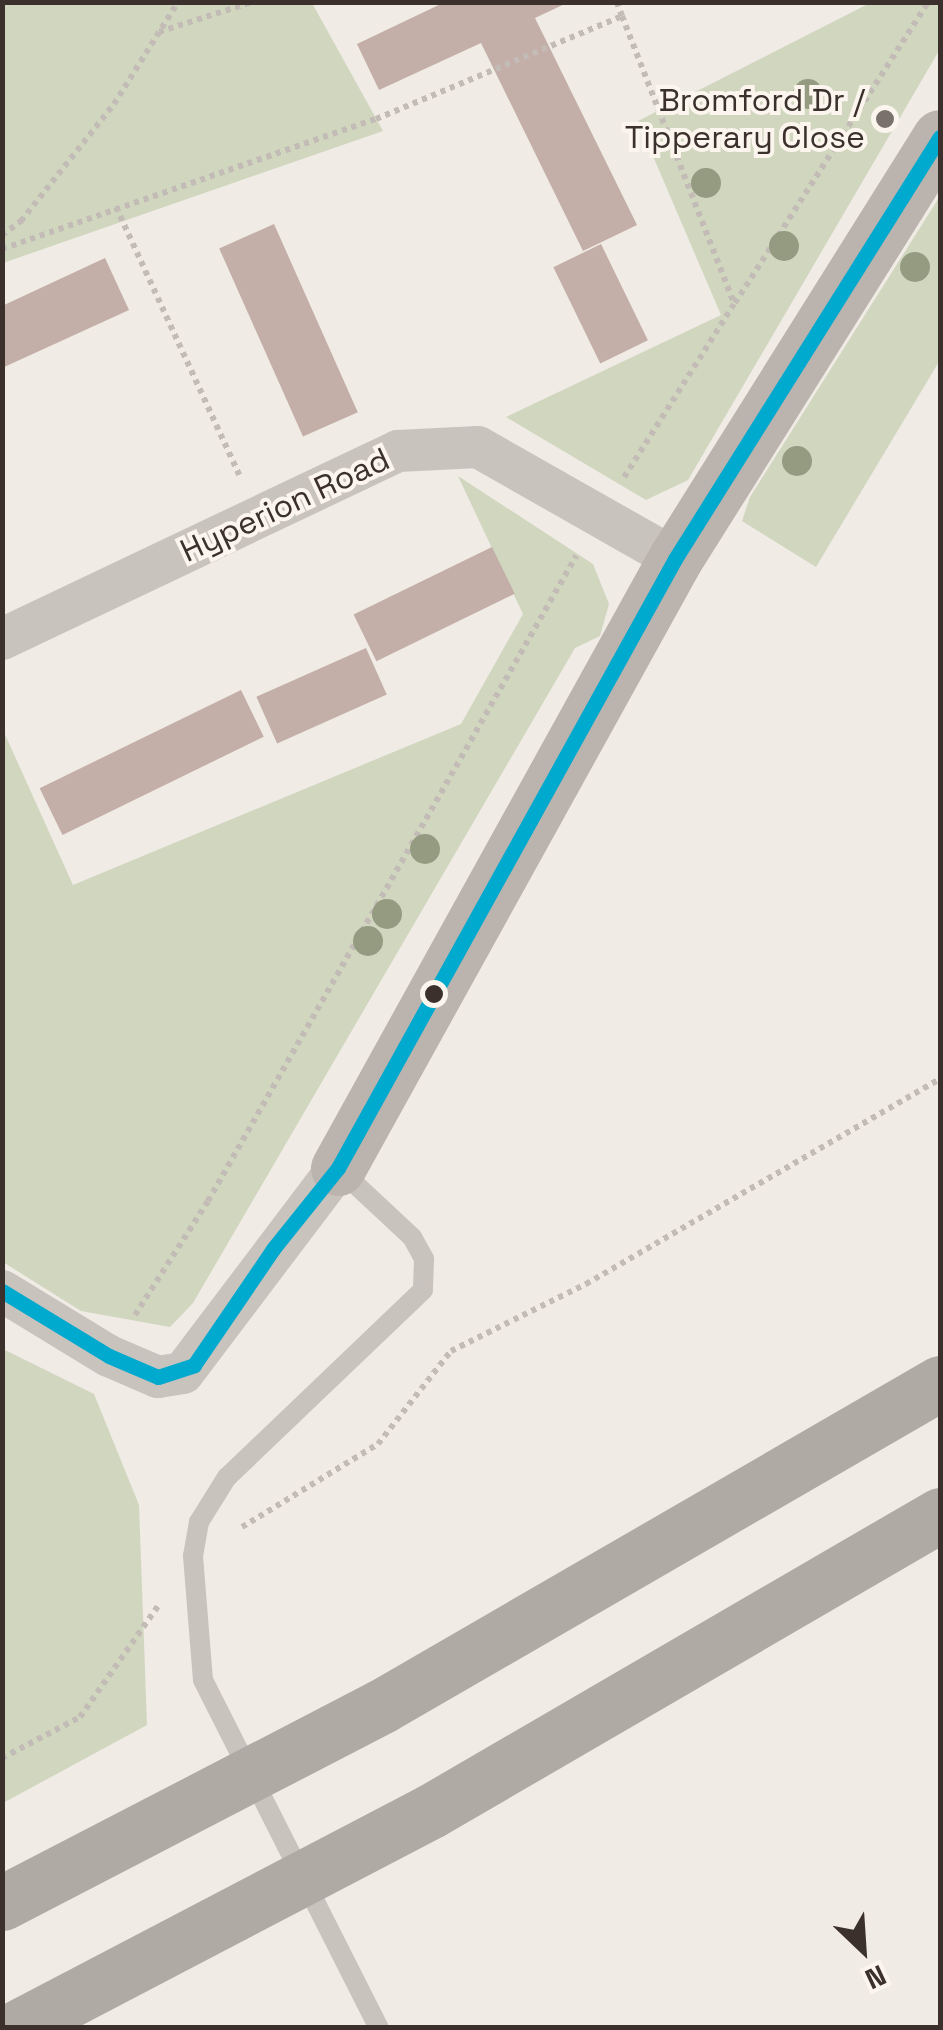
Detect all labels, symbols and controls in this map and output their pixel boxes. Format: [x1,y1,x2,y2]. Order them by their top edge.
place label: Bromford Dr / Tipperary Close [625,82,865,157]
marker: Bromford Dr / Tipperary Close [874,108,896,130]
street label: Hyperion Road [174,440,396,570]
unlabelled marker [424,984,444,1004]
north arrow [813,1900,913,2000]
text: N [860,1957,892,1997]

